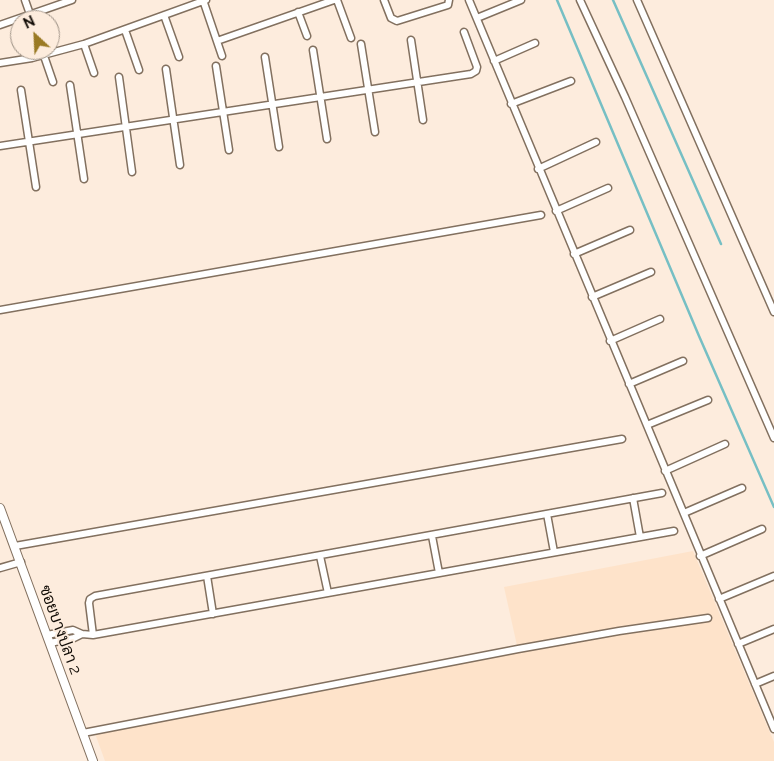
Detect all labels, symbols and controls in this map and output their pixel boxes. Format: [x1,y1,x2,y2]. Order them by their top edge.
north arrow [10,10,60,60]
text: N [21,13,37,32]
street label: ซอยบางปลา 2 [35,583,85,677]

